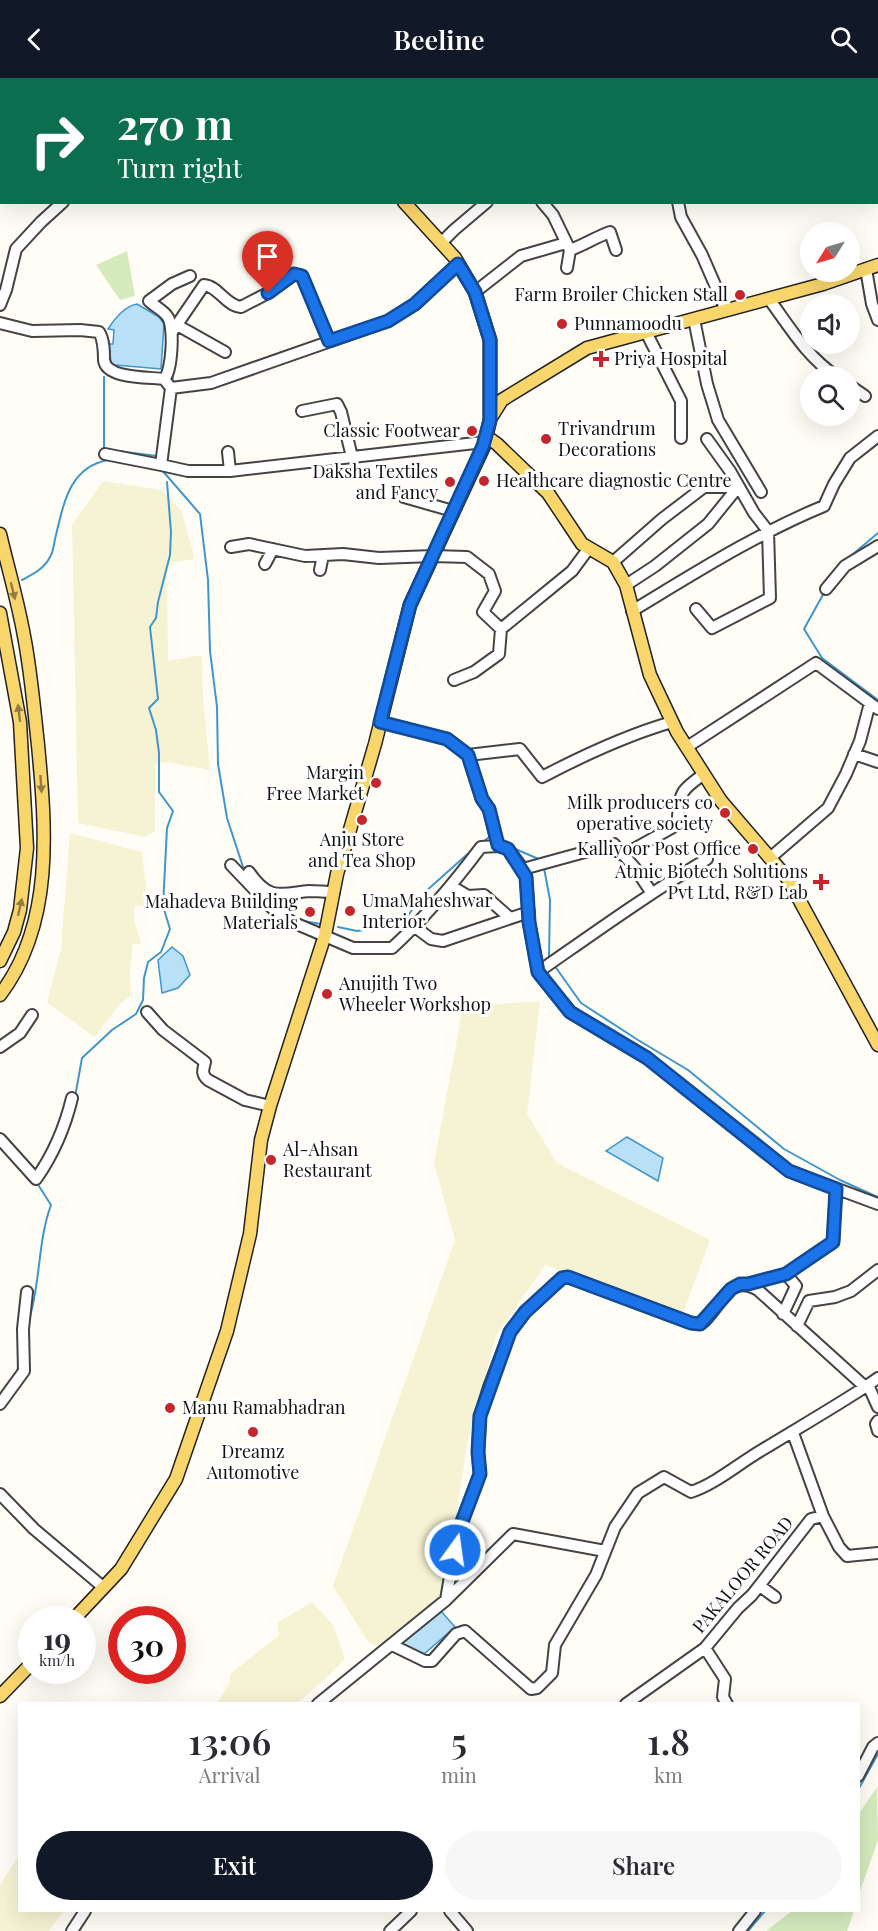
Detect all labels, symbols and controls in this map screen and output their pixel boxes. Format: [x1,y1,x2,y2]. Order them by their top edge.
text: Beeline [393,21,485,57]
icon: back [18,23,51,56]
icon: search [827,23,860,56]
text: 270 m [117,95,233,151]
icon: right [18,102,96,180]
text: Turn right [117,149,242,185]
north arrow [800,222,860,282]
map controls [800,222,860,426]
pin [242,231,293,293]
icon: arrive [251,240,284,273]
place label: Farm Broiler Chicken Stall [514,282,728,306]
marker: Farm Broiler Chicken Stall [733,288,747,302]
button: sound [800,294,860,354]
place label: Punnamoodu [574,311,683,335]
marker: Punnamoodu [555,317,569,331]
place label: Priya Hospital [614,346,727,370]
marker: Priya Hospital [592,350,610,368]
button: search [800,366,860,426]
place label: Trivandrum Decorations [558,416,656,461]
place label: Classic Footwear [323,418,460,442]
marker: Classic Footwear [465,424,479,438]
marker: Trivandrum Decorations [539,432,553,446]
place label: Daksha Textiles and Fancy [312,459,438,504]
place label: Healthcare diagnostic Centre [496,468,732,492]
marker: Healthcare diagnostic Centre [477,474,491,488]
marker: Daksha Textiles and Fancy [443,475,457,489]
one-way arrow [9,582,19,601]
one-way arrow [14,703,23,722]
place label: Margin Free Market [266,760,365,805]
one-way arrow [37,775,46,794]
marker: Margin Free Market [369,776,383,790]
place label: Milk producers co operative society [567,790,713,835]
marker: Milk producers co operative society [718,806,732,820]
marker: Anju Store and Tea Shop [355,813,369,827]
place label: Anju Store and Tea Shop [308,827,416,872]
place label: Kalliyoor Post Office [577,836,741,860]
marker: Kalliyoor Post Office [746,842,760,856]
place label: Atmic Biotech Solutions Pvt Ltd, R&D Lab [614,859,808,904]
marker: Atmic Biotech Solutions Pvt Ltd, R&D Lab [812,873,830,891]
place label: UmaMaheshwar Interior [362,888,492,933]
place label: Mahadeva Building Materials [145,889,298,934]
one-way arrow [16,897,26,916]
marker: UmaMaheshwar Interior [343,904,357,918]
marker: Mahadeva Building Materials [303,905,317,919]
place label: Anujith Two Wheeler Workshop [338,971,491,1016]
marker: Anujith Two Wheeler Workshop [320,987,334,1001]
place label: Al-Ahsan Restaurant [282,1137,372,1182]
marker: Al-Ahsan Restaurant [264,1153,278,1167]
place label: Manu Ramabhadran [182,1395,346,1419]
marker: Manu Ramabhadran [163,1401,177,1415]
marker: Dreamz Automotive [246,1425,260,1439]
place label: Dreamz Automotive [206,1439,299,1484]
street label: PAKALOOR ROAD [686,1511,798,1638]
position arrow [423,1518,487,1582]
speed limit sign: 30 [108,1606,186,1684]
text: 19 [43,1618,71,1658]
text: km/h [39,1650,75,1670]
text: 13:06 [188,1716,271,1764]
text: 5 [451,1716,467,1764]
text: 1.8 [647,1716,690,1764]
text: Arrival [199,1761,260,1788]
text: min [441,1761,477,1788]
text: km [654,1761,683,1788]
button: Exit [36,1831,433,1900]
button: Share [445,1831,842,1900]

